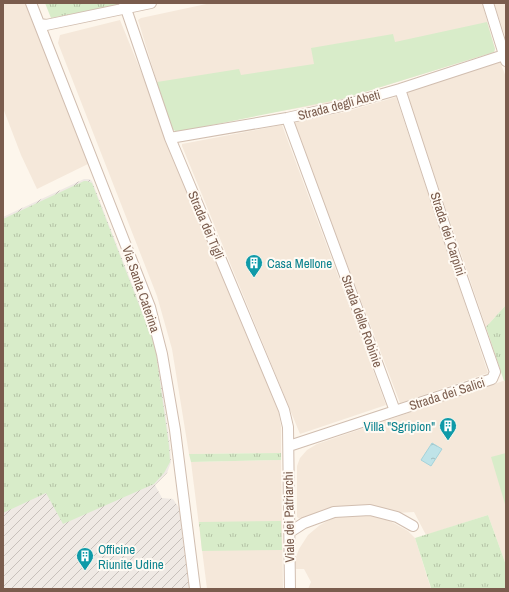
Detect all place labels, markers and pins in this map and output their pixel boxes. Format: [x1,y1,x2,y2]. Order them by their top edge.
building icon: Casa Mellone [244,253,264,278]
place label: Casa Mellone [267,255,332,272]
building icon: Villa "Sgripion" [438,416,458,441]
place label: Villa "Sgripion" [364,418,435,435]
place label: Officine Riunite Udine [98,541,164,573]
building icon: Officine Riunite Udine [75,546,95,571]

